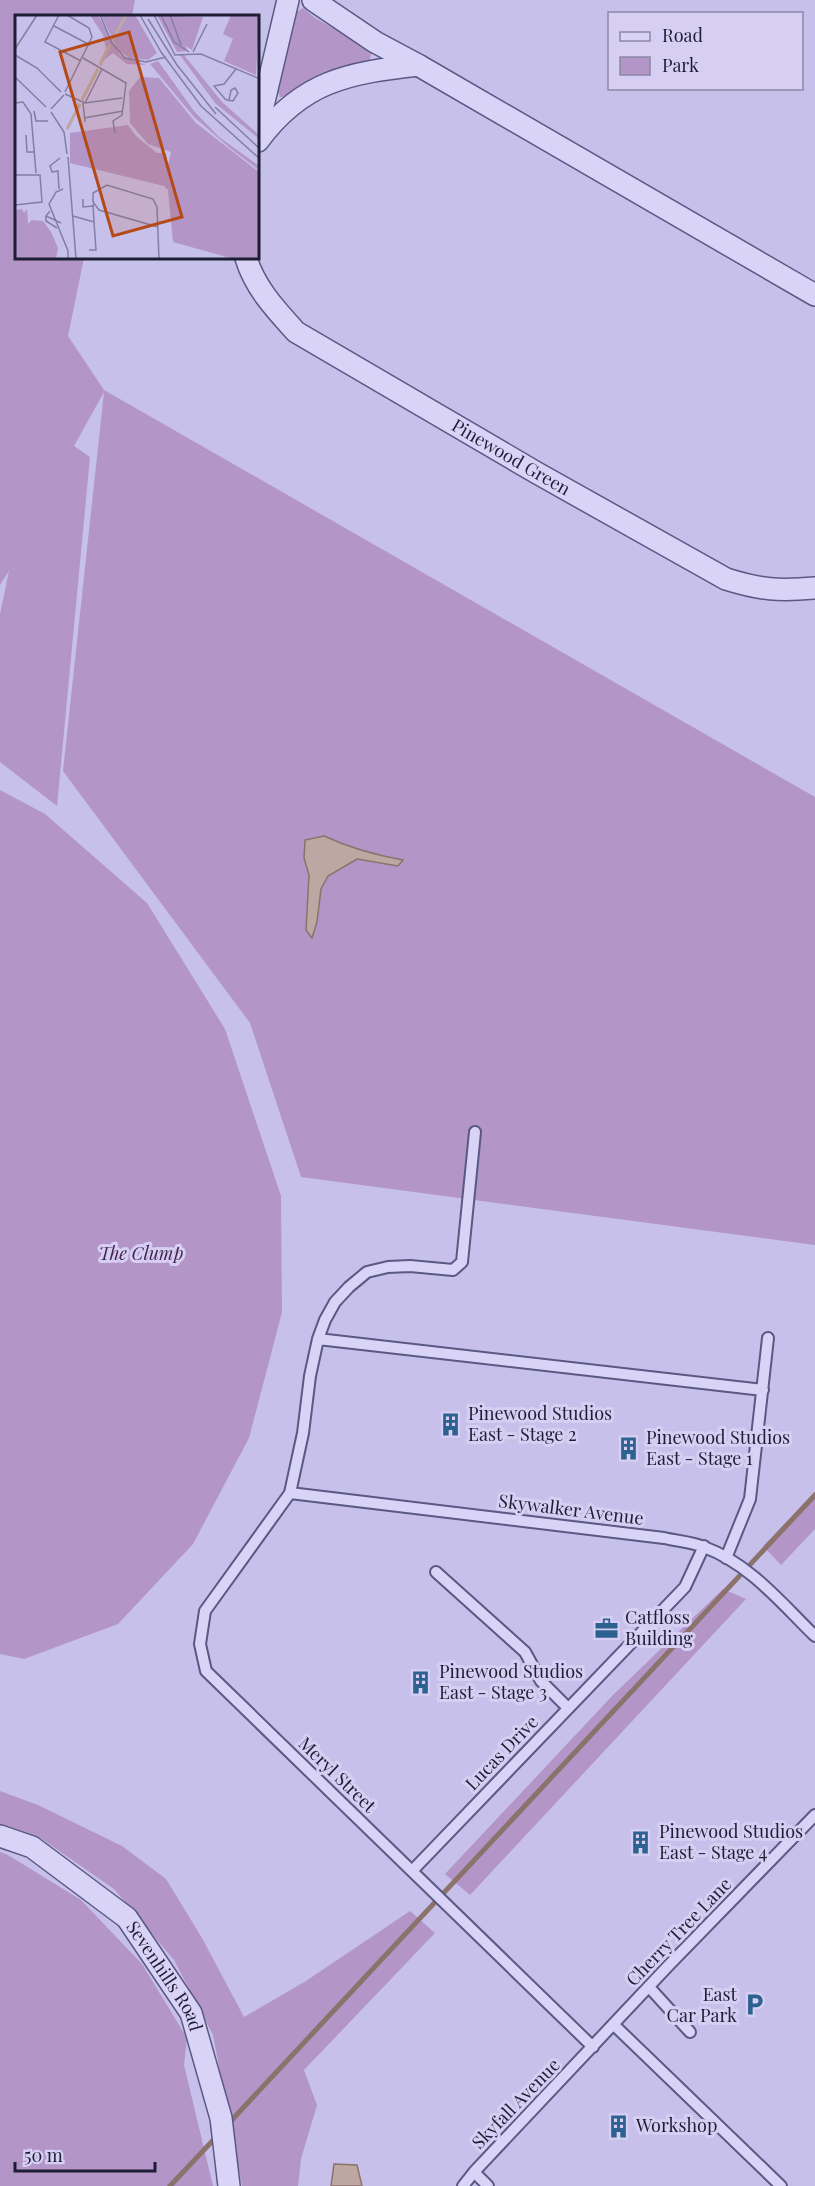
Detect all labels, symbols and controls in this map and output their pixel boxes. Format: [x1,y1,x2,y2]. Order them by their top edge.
legend [608,12,803,90]
inset map [15,15,260,260]
text: Road [662,23,703,47]
text: Park [662,53,699,77]
street label: Pinewood Green [448,413,575,500]
park label: The Clump [99,1241,183,1265]
place label: Pinewood Studios East - Stage 2 [468,1401,612,1446]
building icon: Pinewood Studios East - Stage 2 [437,1411,463,1437]
place label: Pinewood Studios East - Stage 1 [646,1425,790,1470]
building icon: Pinewood Studios East - Stage 1 [615,1435,641,1461]
street label: Skywalker Avenue [497,1488,645,1530]
place label: Catfloss Building [625,1605,693,1650]
office icon: Catfloss Building [594,1615,620,1641]
place label: Pinewood Studios East - Stage 3 [439,1659,583,1704]
building icon: Pinewood Studios East - Stage 3 [408,1669,434,1695]
street label: Lucas Drive [460,1710,543,1795]
street label: Meryl Street [294,1731,382,1818]
place label: Pinewood Studios East - Stage 4 [659,1819,803,1864]
building icon: Pinewood Studios East - Stage 4 [628,1829,654,1855]
street label: Cherry Tree Lane [620,1872,736,1991]
street label: Sevenhills Road [121,1916,209,2034]
place label: East Car Park [667,1982,738,2027]
parking icon: East Car Park [742,1992,768,2018]
street label: Skyfall Avenue [466,2053,565,2154]
building icon: Workshop [605,2113,631,2139]
place label: Workshop [635,2113,717,2137]
scale bar [15,2135,154,2173]
text: 50 m [24,2143,63,2167]

